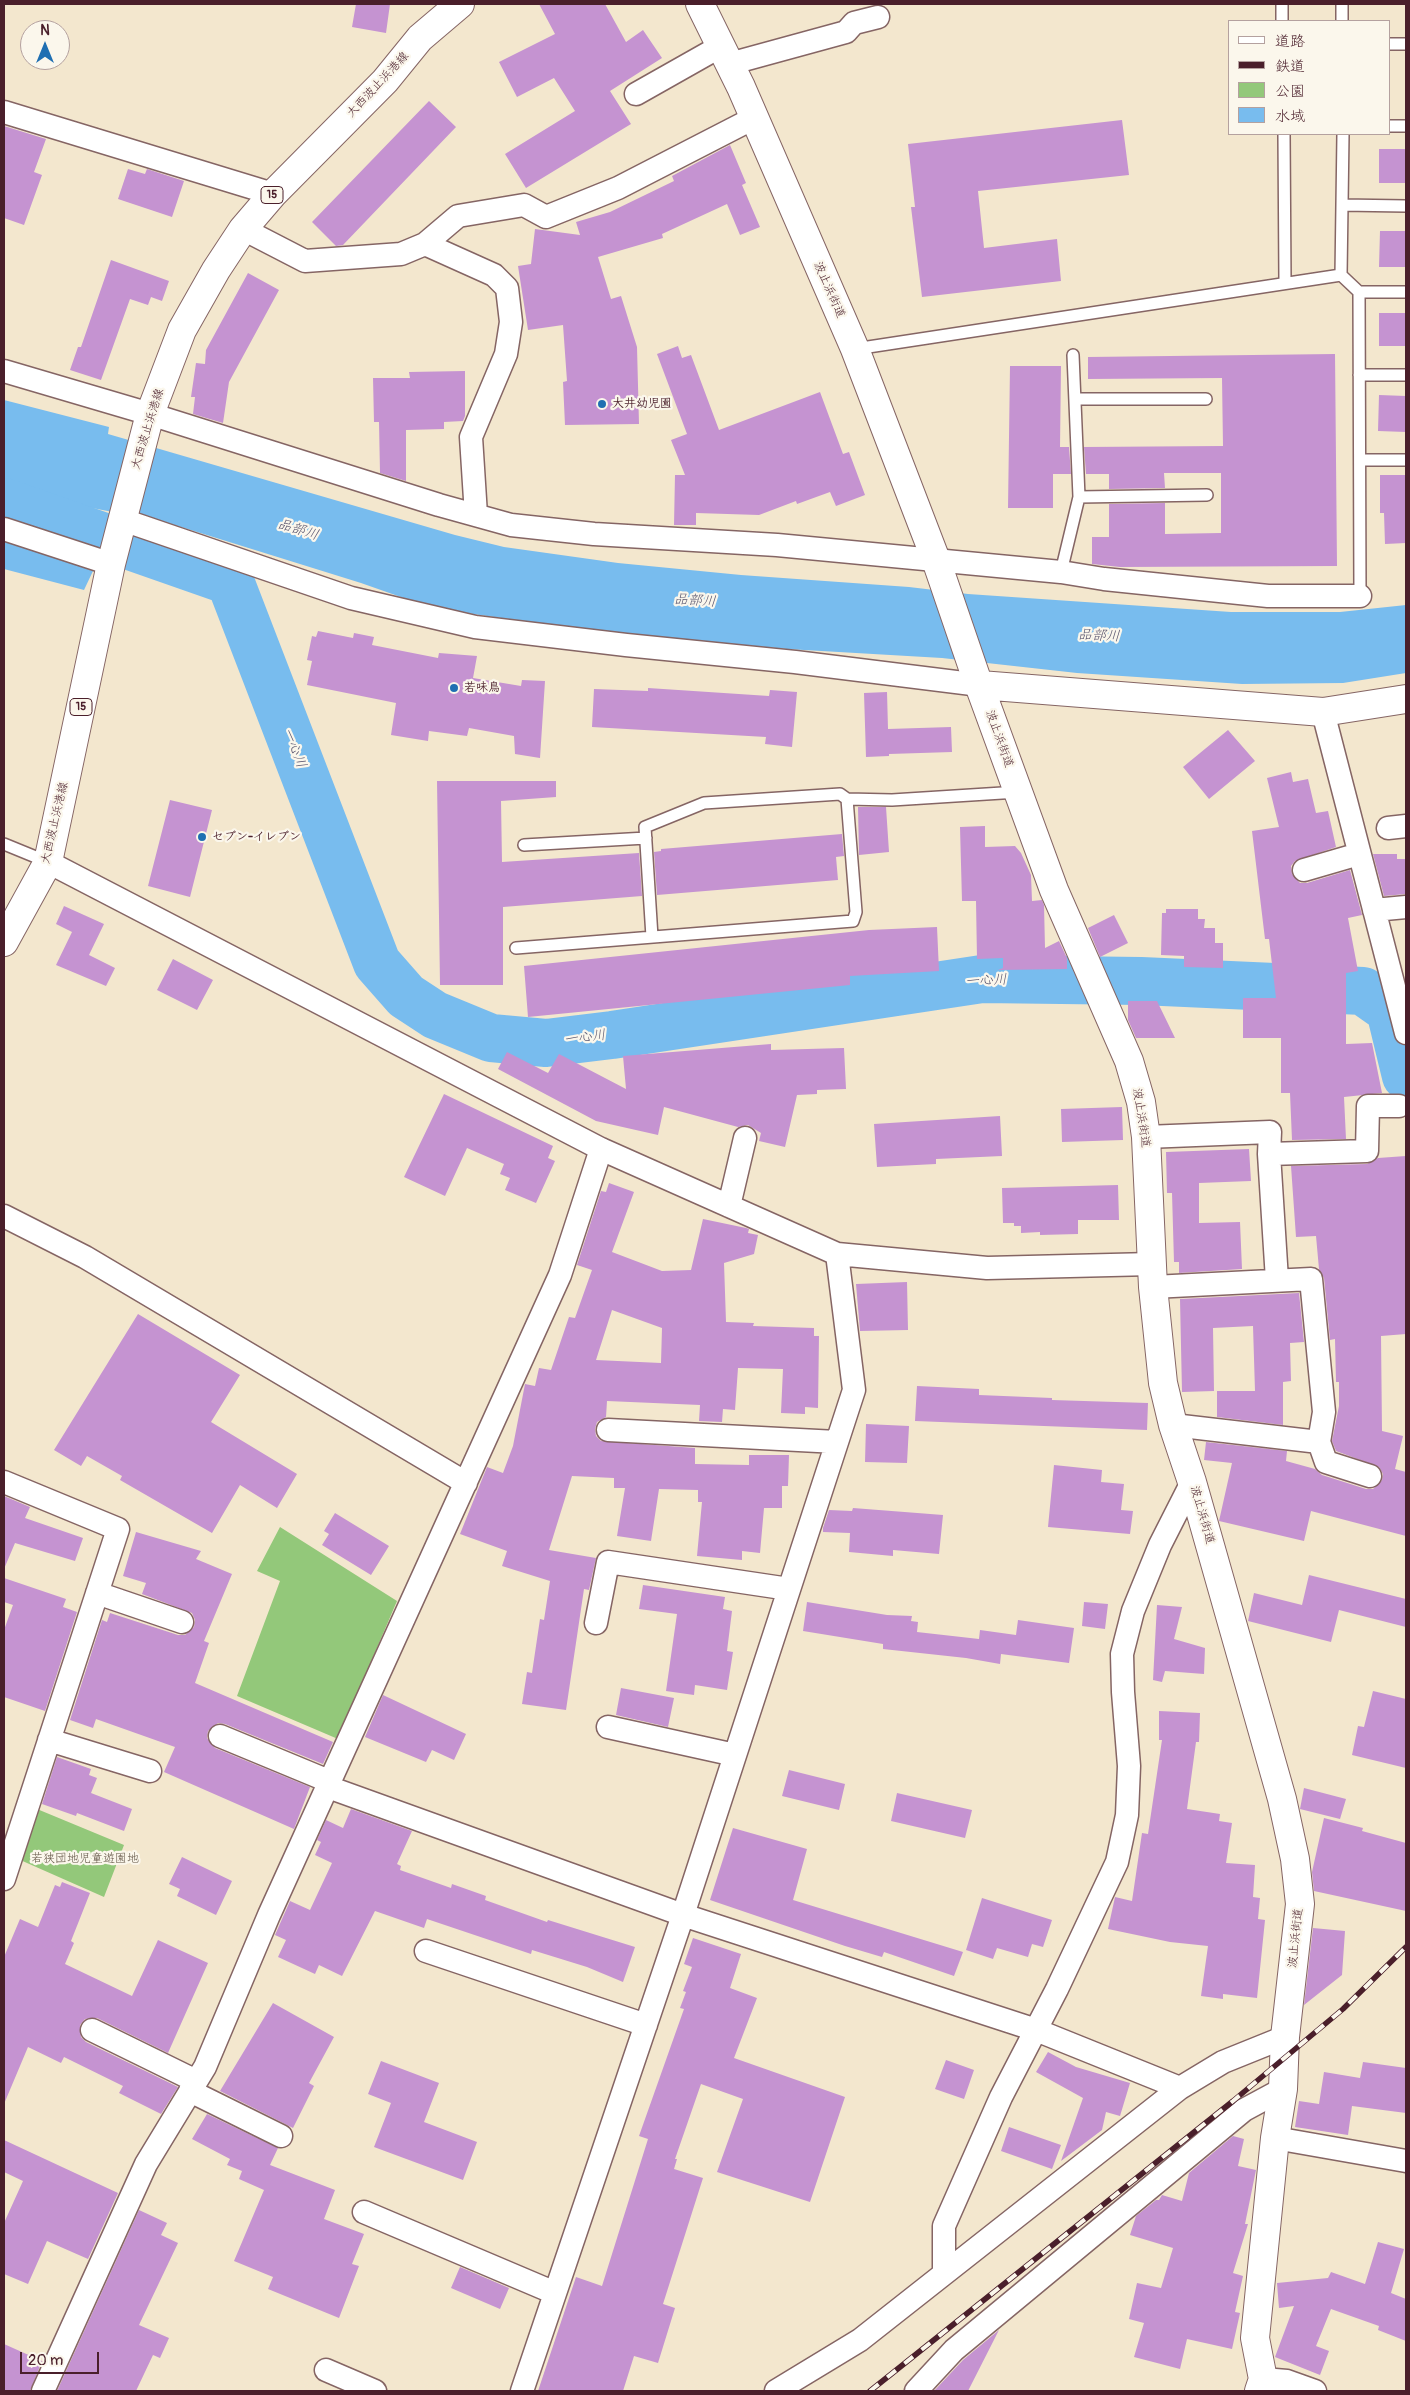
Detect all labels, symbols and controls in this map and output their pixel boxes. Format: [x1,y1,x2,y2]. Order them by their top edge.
north arrow [20,20,70,70]
legend [1228,20,1390,135]
text: N [40,22,50,39]
text: 道路 [1275,32,1305,51]
street label: 大西波止浜港線 [344,49,412,121]
text: 鉄道 [1275,57,1305,76]
text: 公園 [1275,82,1305,101]
text: 水域 [1275,107,1305,126]
road number: 15 [261,186,283,204]
street label: 波止浜街道 [810,260,848,320]
street label: 大西波止浜港線 [129,387,167,471]
place label: 大井幼児園 [612,397,672,411]
marker: 大井幼児園 [596,398,608,410]
water label: 品部川 [275,516,321,544]
water label: 品部川 [673,591,717,611]
water label: 品部川 [1078,627,1120,645]
place label: 若味鳥 [464,681,500,695]
marker: 若味鳥 [448,682,460,694]
road number: 15 [70,699,92,716]
street label: 波止浜街道 [982,708,1016,770]
water label: 一心川 [279,725,309,771]
street label: 大西波止浜港線 [39,780,71,866]
place label: セブン-イレブン [212,830,301,844]
marker: セブン-イレブン [196,831,208,843]
water label: 一心川 [965,972,1007,990]
water label: 一心川 [563,1027,607,1049]
street label: 波止浜街道 [1129,1087,1153,1149]
street label: 波止浜街道 [1187,1484,1217,1546]
park label: 若狭団地児童遊園地 [31,1852,139,1866]
street label: 波止浜街道 [1286,1907,1306,1969]
scale bar [22,2342,101,2374]
text: 20 m [28,2351,63,2370]

